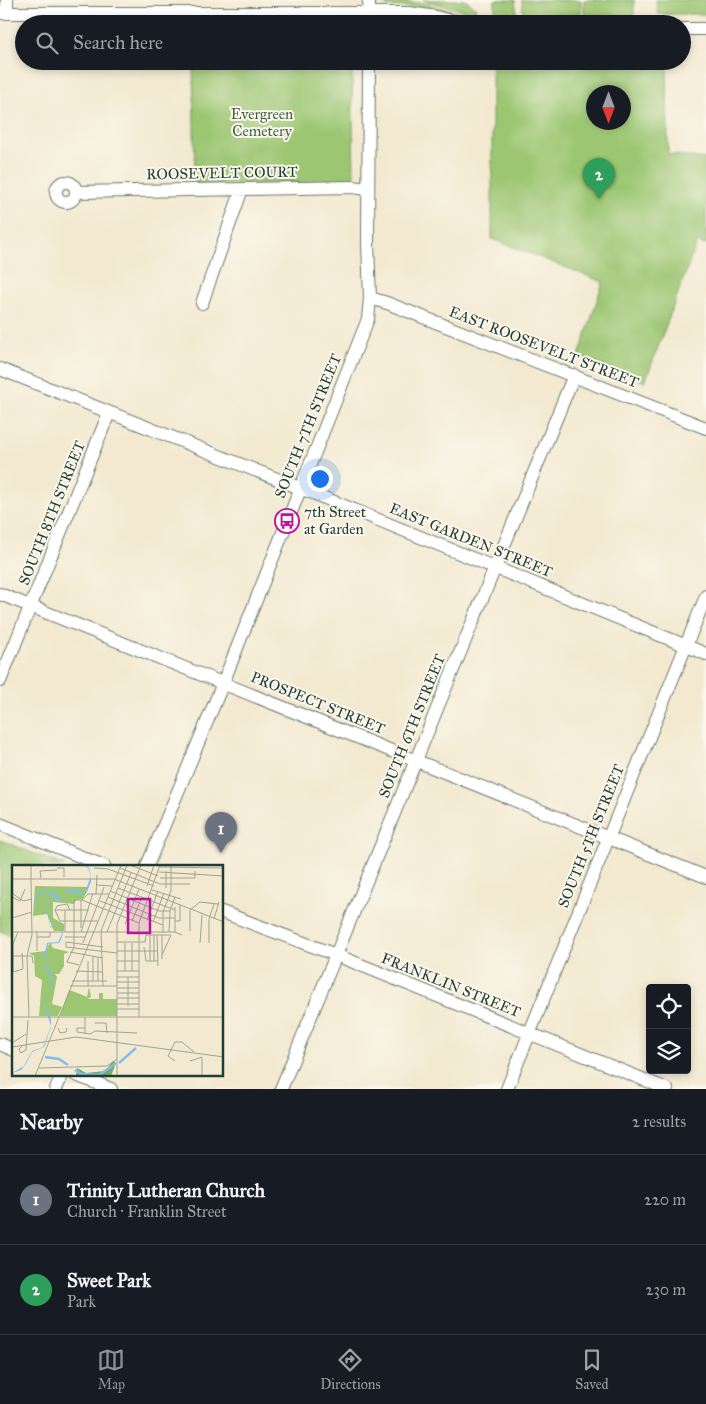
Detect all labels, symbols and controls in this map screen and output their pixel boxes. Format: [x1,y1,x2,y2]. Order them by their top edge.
search box [15,15,691,70]
icon: search [33,29,61,57]
text: Search here [73,31,163,54]
north arrow [586,85,631,130]
park label: Evergreen Cemetery [231,105,293,140]
pin: 2 [583,158,615,199]
street label: ROOSEVELT COURT [146,163,298,183]
street label: EAST ROOSEVELT STREET [447,302,641,392]
street label: SOUTH 7TH STREET [271,351,345,501]
street label: SOUTH 8TH STREET [15,438,89,588]
your location [307,466,333,492]
street label: EAST GARDEN STREET [387,499,555,581]
place label: 7th Street at Garden [304,503,367,538]
bus stop icon: 7th Street at Garden [274,508,300,534]
street label: SOUTH 6TH STREET [375,651,449,801]
street label: PROSPECT STREET [248,668,388,738]
street label: SOUTH 5TH STREET [554,762,628,910]
pin: 1 [205,812,237,853]
inset map [12,865,224,1076]
street label: FRANKLIN STREET [379,949,523,1021]
map controls [646,984,691,1074]
button: locate [646,984,691,1029]
button: layers [646,1029,691,1074]
text: Nearby [20,1109,83,1135]
text: 2 results [632,1112,686,1131]
text: Trinity Lutheran Church [67,1179,265,1202]
text: 1 [33,1190,39,1209]
text: 220 m [644,1190,686,1209]
text: Church · Franklin Street [67,1202,227,1221]
text: Sweet Park [67,1269,151,1292]
text: 2 [32,1280,40,1299]
text: 230 m [646,1280,686,1299]
text: Park [67,1292,96,1311]
tab: Map [97,1346,125,1393]
tab: Directions [320,1346,381,1393]
tab: Saved [575,1346,609,1393]

